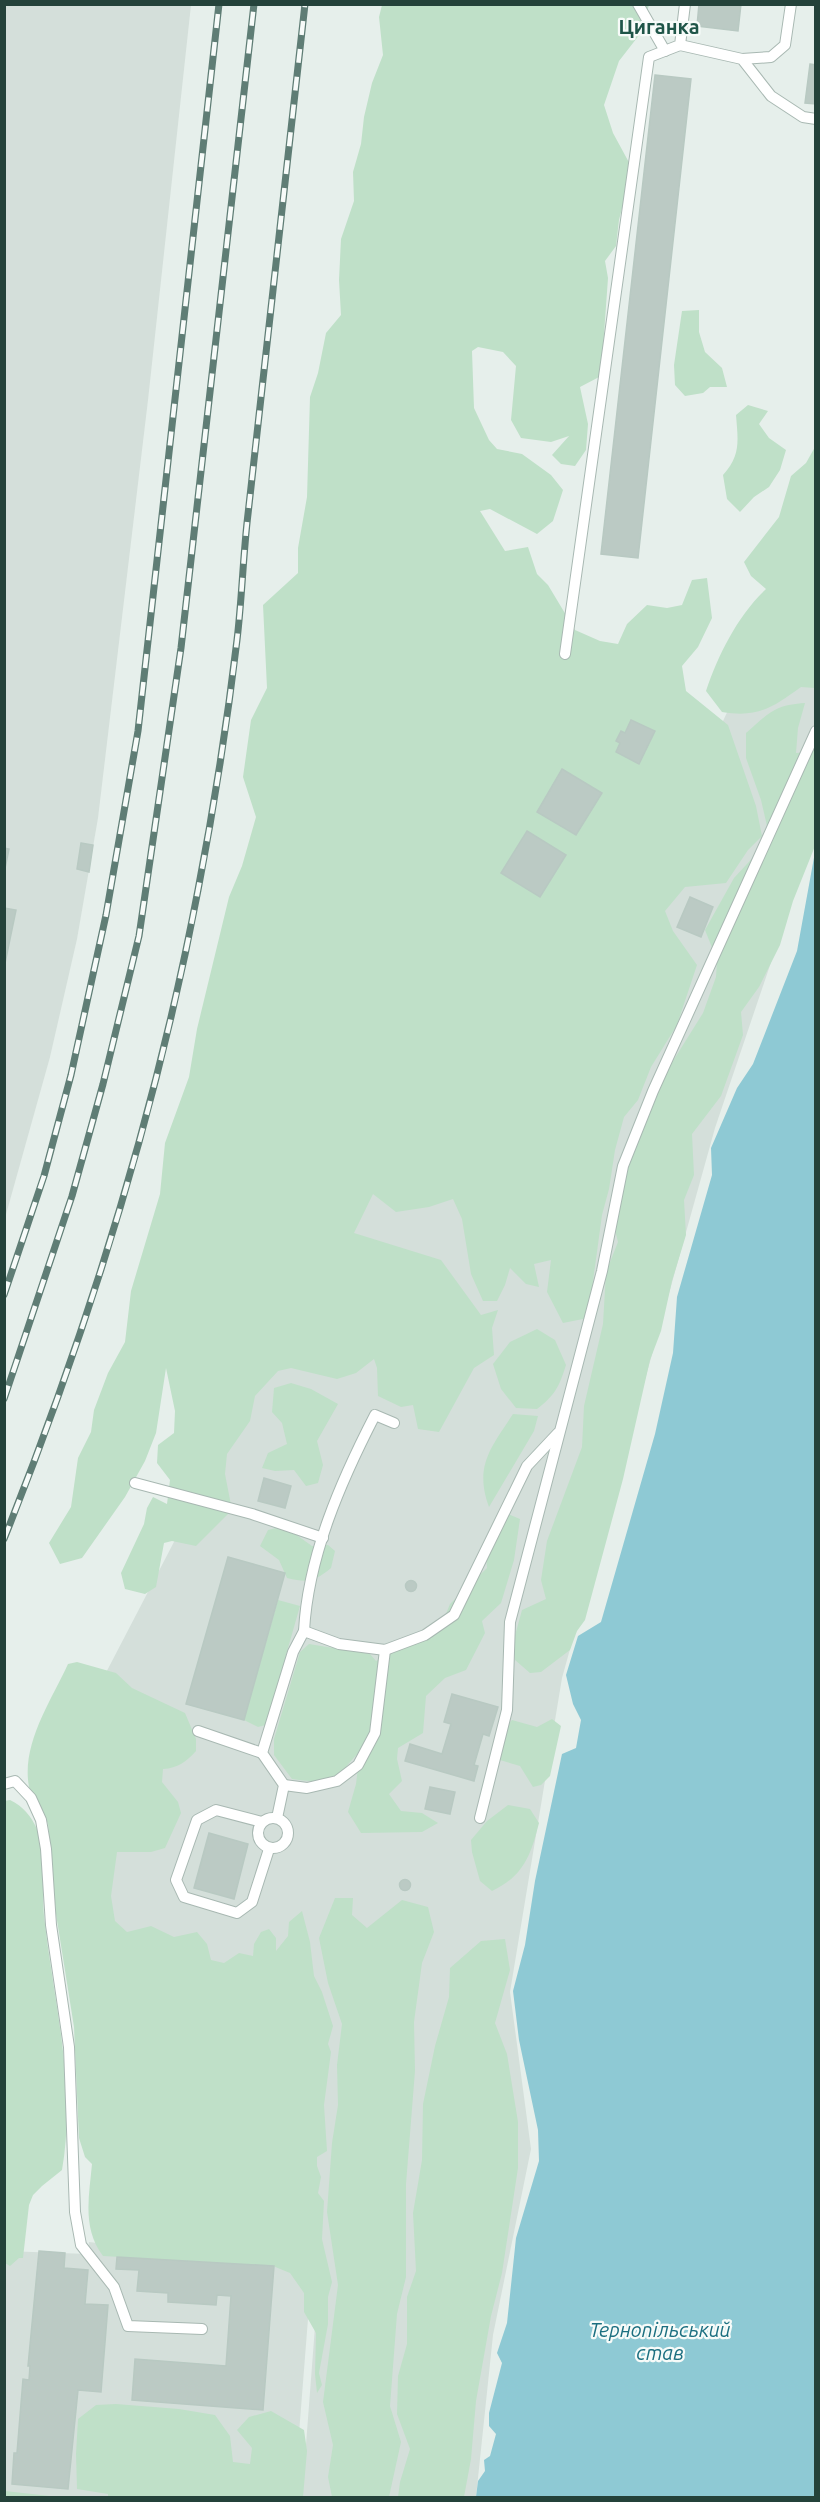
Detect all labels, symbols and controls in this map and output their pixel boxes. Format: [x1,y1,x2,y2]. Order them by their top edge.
district label: Циганка [618,15,700,38]
water label: Тернопільський став [589,2318,731,2364]

